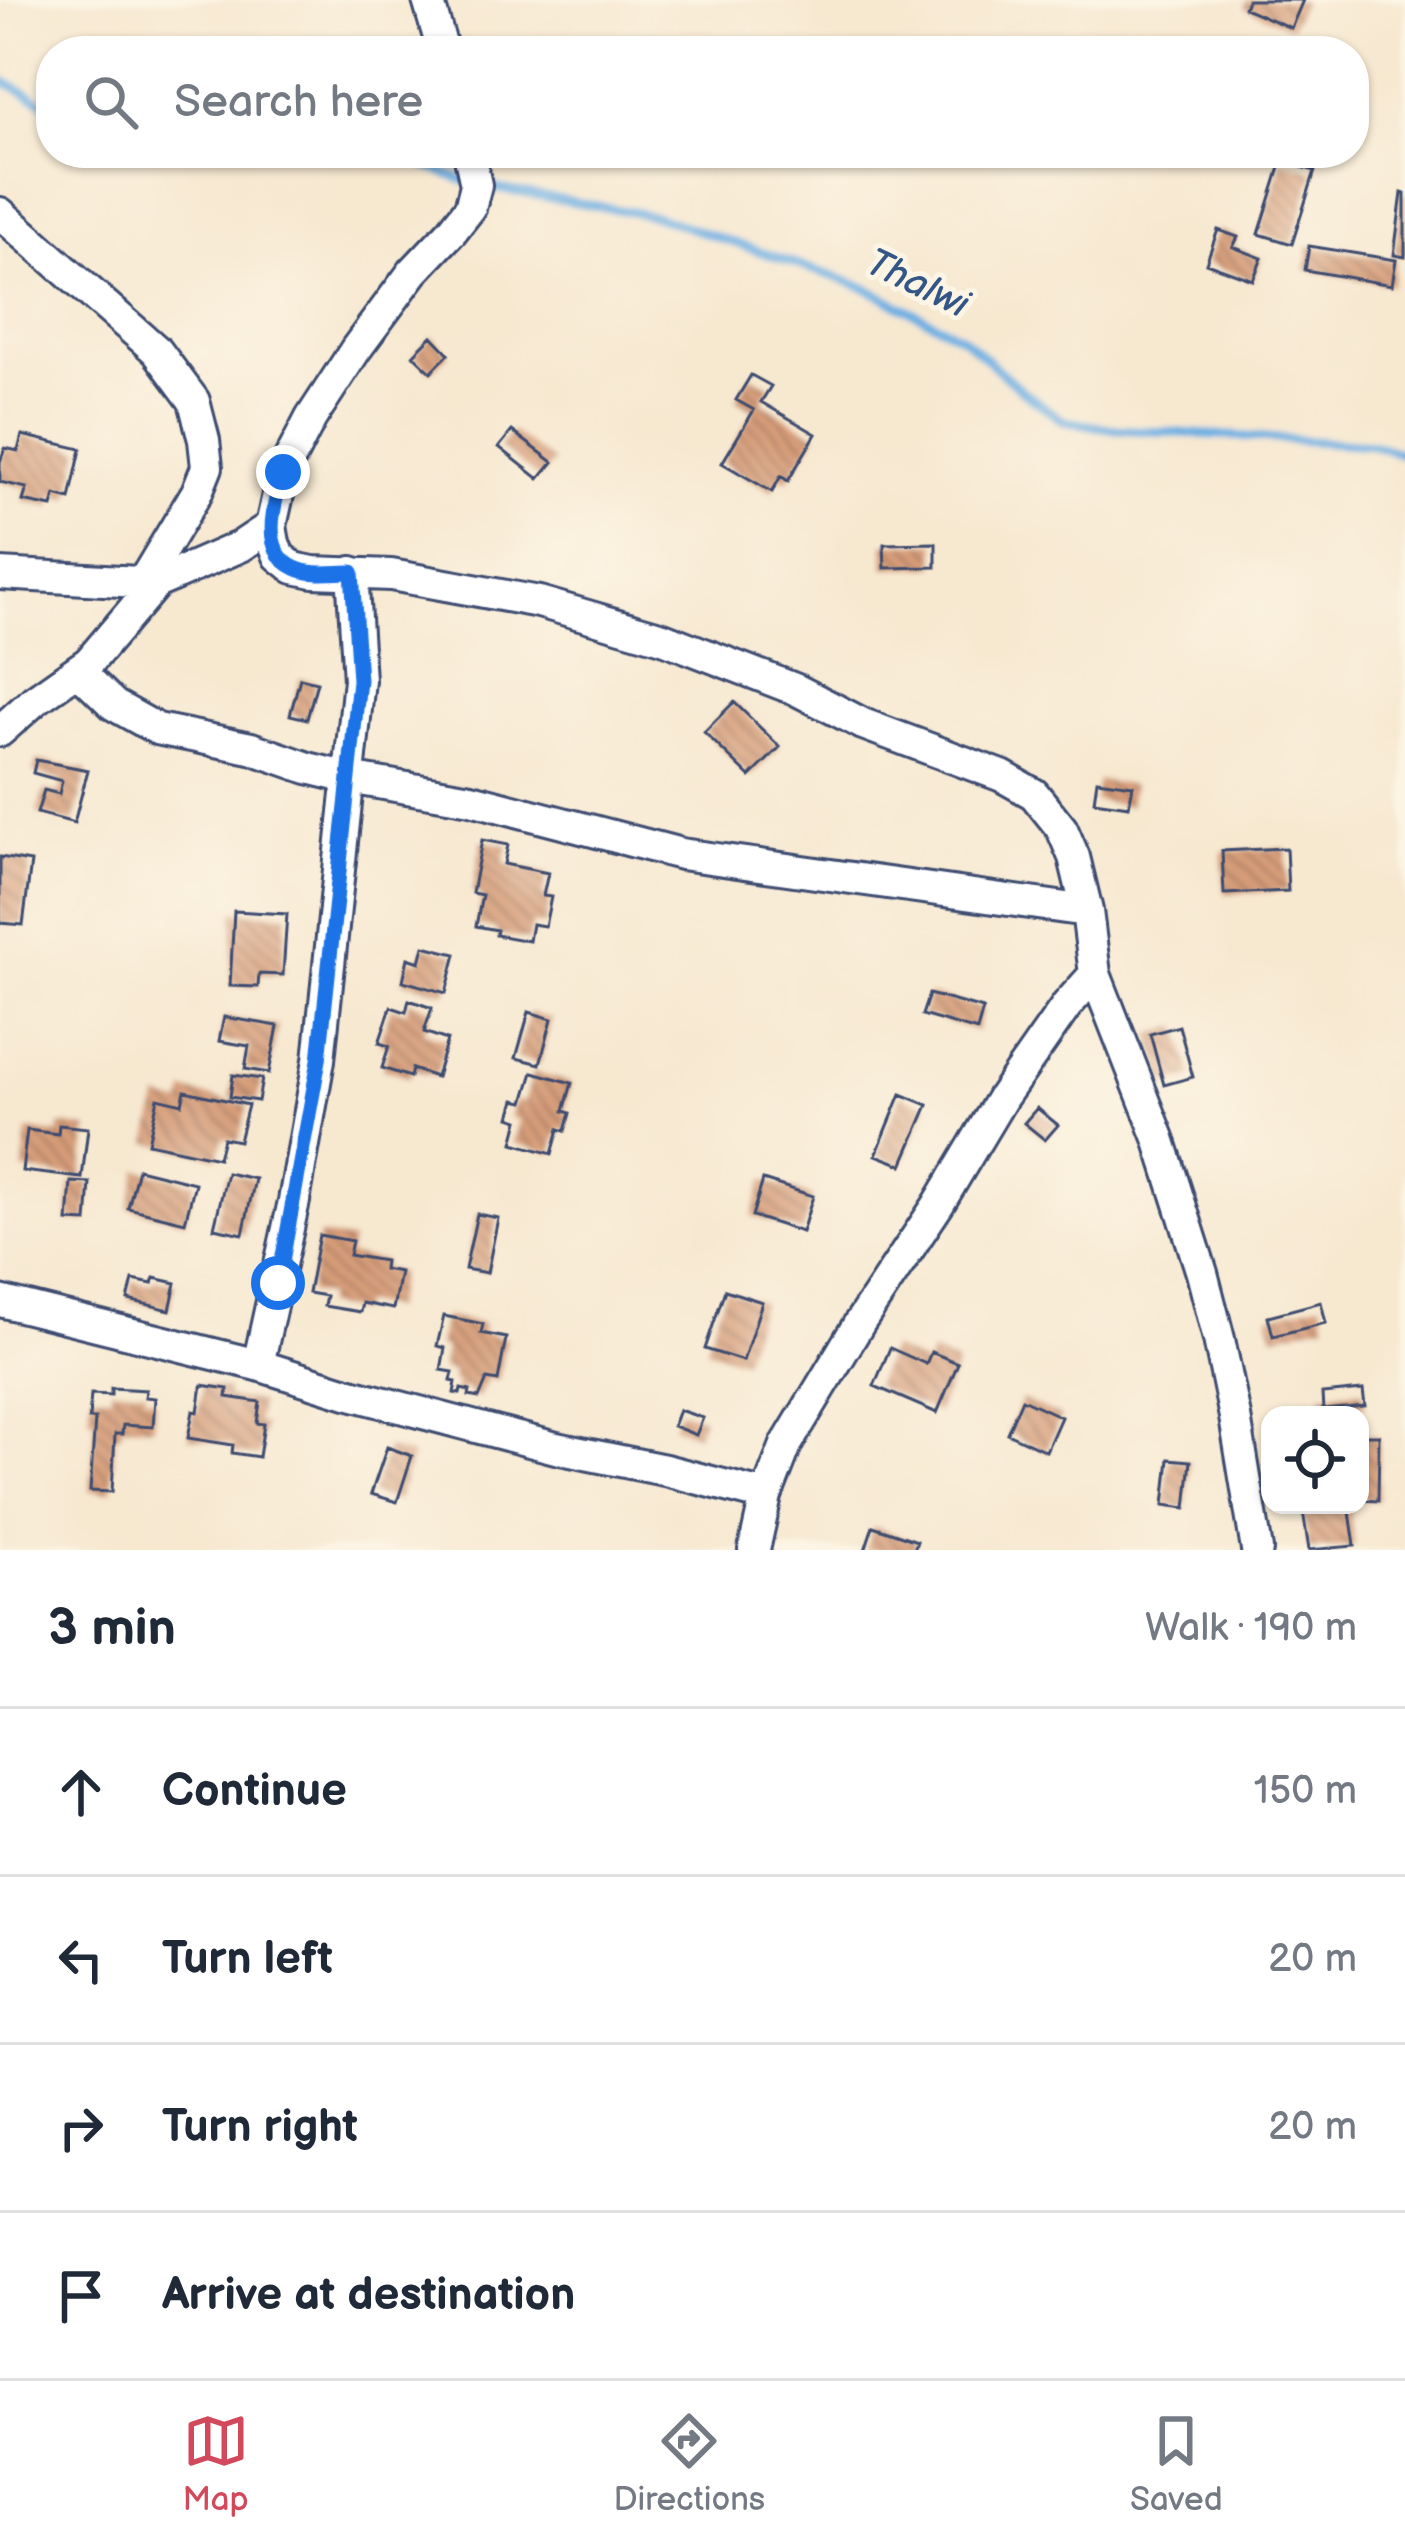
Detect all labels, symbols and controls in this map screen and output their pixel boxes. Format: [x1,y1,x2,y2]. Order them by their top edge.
search box [36,36,1369,168]
icon: search [78,69,144,135]
text: Search here [174,75,423,130]
water label: Thalwi [858,239,977,329]
route end [256,445,310,499]
route start [251,1256,305,1310]
map controls [1261,1406,1369,1514]
button: locate [1261,1406,1369,1514]
text: 3 min [48,1598,176,1659]
text: Walk · 190 m [1145,1605,1357,1652]
icon: ahead [48,1759,114,1825]
text: Continue [162,1764,347,1819]
text: 150 m [1254,1768,1357,1815]
icon: left [48,1927,114,1993]
text: Turn left [162,1932,333,1987]
text: 20 m [1268,1936,1357,1983]
icon: right [48,2095,114,2161]
text: Turn right [162,2100,358,2155]
text: 20 m [1268,2104,1357,2151]
icon: arrive [48,2263,114,2329]
text: Arrive at destination [162,2268,575,2323]
tab: Map [182,2408,249,2520]
tab: Directions [613,2408,765,2520]
tab: Saved [1130,2408,1223,2520]

